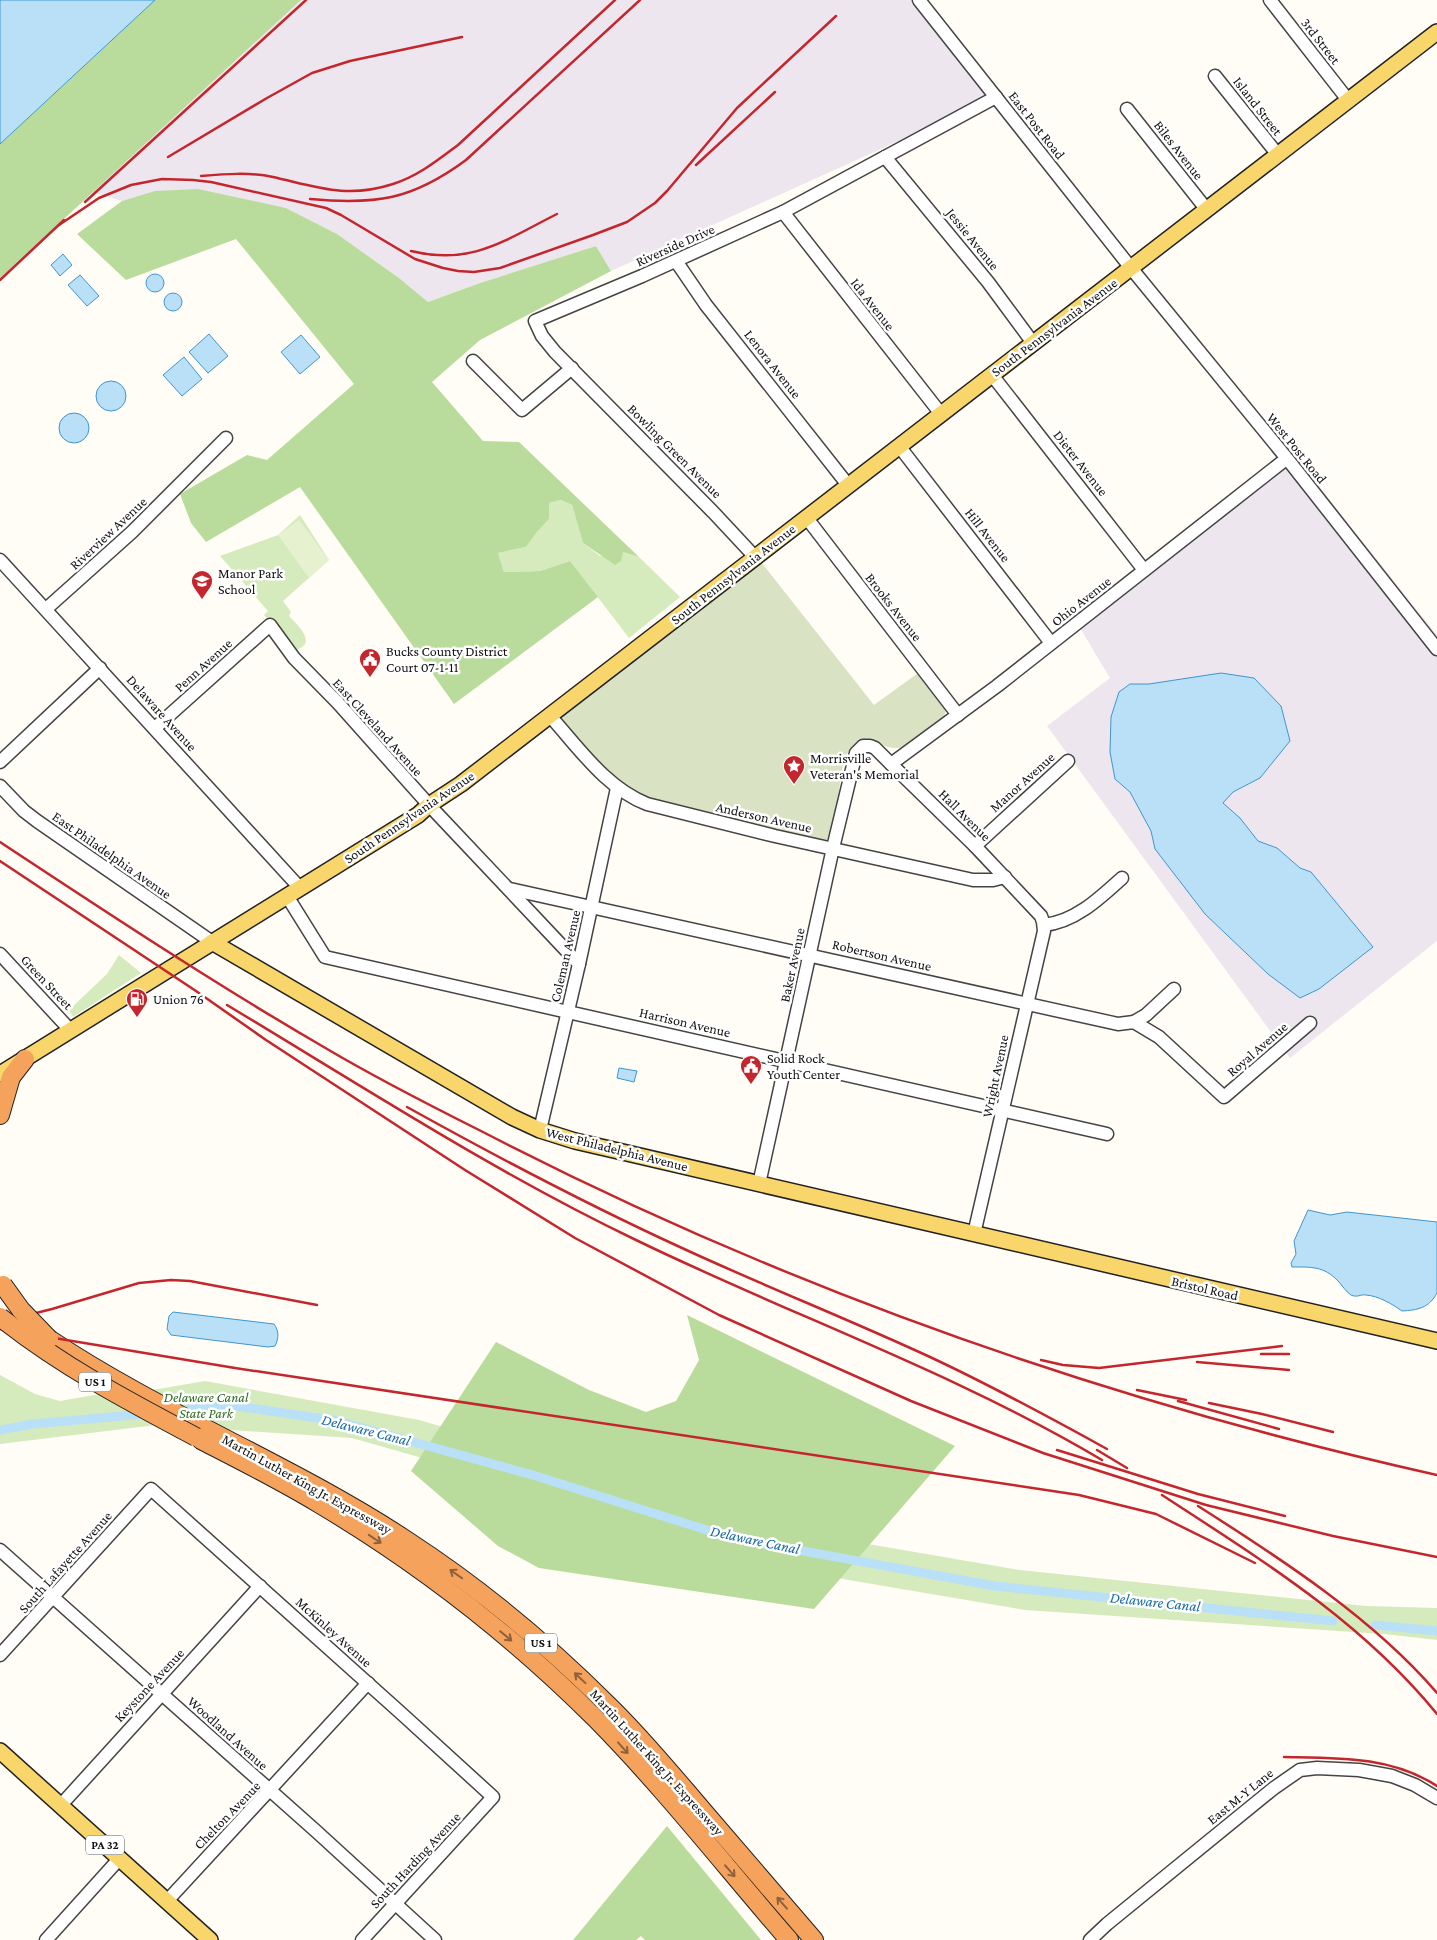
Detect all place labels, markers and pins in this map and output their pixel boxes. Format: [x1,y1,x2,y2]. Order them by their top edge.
place label: Manor Park School [218,565,283,597]
school or university icon: Manor Park School [190,569,214,600]
place label: Bucks County District Court 07-1-11 [386,643,508,675]
public building icon: Bucks County District Court 07-1-11 [358,647,382,678]
place label: Morrisville Veteran's Memorial [810,750,919,782]
place icon: Morrisville Veteran's Memorial [782,754,806,785]
fuel station icon: Union 76 [125,987,149,1018]
place label: Union 76 [153,991,204,1007]
place label: Solid Rock Youth Center [767,1050,840,1082]
public building icon: Solid Rock Youth Center [739,1054,763,1085]

